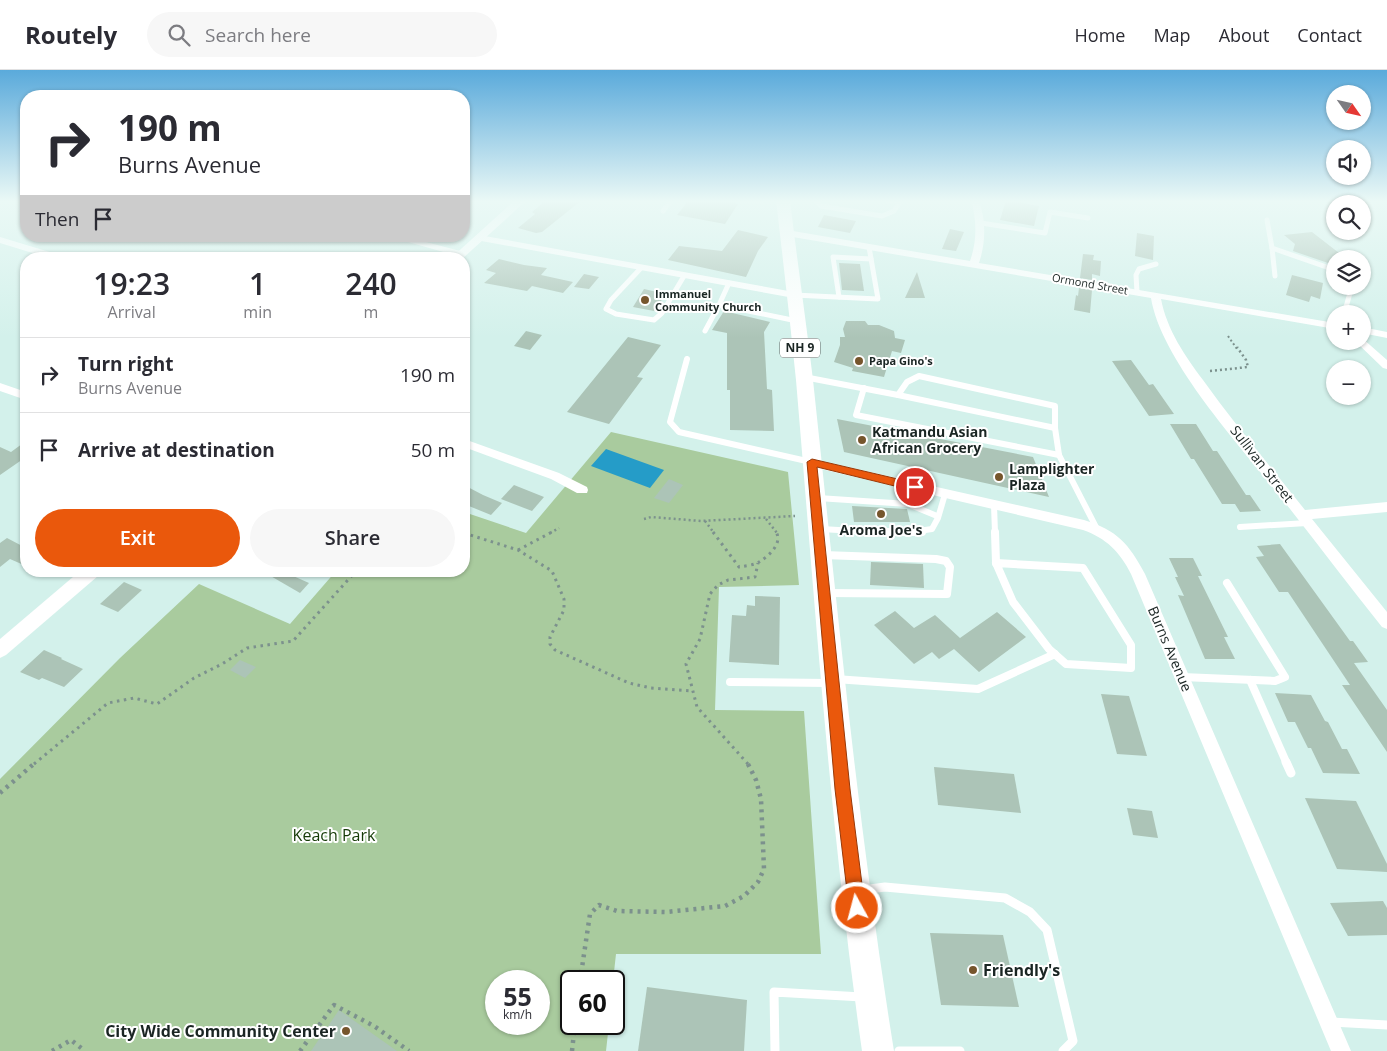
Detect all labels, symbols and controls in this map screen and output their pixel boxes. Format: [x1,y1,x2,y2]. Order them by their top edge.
search box [147,12,497,57]
text: Routely [25,18,117,51]
icon: search [165,21,193,49]
text: Search here [205,22,311,48]
text: Home [1075,23,1125,47]
text: Map [1153,23,1191,47]
text: About [1219,23,1269,47]
text: Contact [1297,23,1362,47]
north arrow [1326,85,1371,130]
map controls [1326,85,1371,405]
text: 190 m [118,104,222,151]
icon: right [35,110,100,175]
button: sound [1326,140,1371,185]
text: Burns Avenue [118,149,261,179]
button: search [1326,195,1371,240]
icon: arrive [89,205,117,233]
text: Then [35,206,79,232]
button: layers [1326,250,1371,295]
text: 19:23 [93,263,170,304]
text: 1 [249,263,266,304]
text: 240 [345,263,397,304]
street label: Ormond Street [1051,269,1129,298]
place label: Immanuel Community Church [655,286,761,314]
marker: Immanuel Community Church [639,294,651,306]
text: Arrival [108,301,156,323]
text: min [243,301,272,323]
text: m [364,301,378,323]
button: + [1326,305,1371,350]
road number: NH 9 [780,338,820,358]
text: Turn right [78,351,173,377]
place label: Papa Gino's [869,353,933,368]
marker: Papa Gino's [853,355,865,367]
button: − [1326,360,1371,405]
icon: right [35,361,63,389]
text: 190 m [400,362,455,388]
text: Burns Avenue [78,377,182,399]
street label: Sullivan Street [1226,421,1299,506]
place label: Katmandu Asian African Grocery [872,422,987,457]
marker: Katmandu Asian African Grocery [856,434,868,446]
icon: arrive [35,436,63,464]
text: Arrive at destination [78,437,275,463]
text: 50 m [411,437,455,463]
place label: Lamplighter Plaza [1009,459,1095,494]
pin [894,466,936,508]
marker: Lamplighter Plaza [993,471,1005,483]
icon: arrive [901,473,929,501]
marker: Aroma Joe's [875,508,887,520]
button: Exit [35,509,240,567]
button: Share [250,509,455,567]
place label: Aroma Joe's [840,520,922,539]
street label: Burns Avenue [1144,603,1197,695]
park label: Keach Park [293,824,376,846]
position arrow [830,881,882,933]
place label: Friendly's [983,959,1060,981]
marker: Friendly's [967,964,979,976]
speed limit sign: 60 [560,970,625,1035]
text: 55 [503,979,532,1013]
text: km/h [503,1006,532,1023]
place label: City Wide Community Center [105,1020,336,1042]
marker: City Wide Community Center [340,1025,352,1037]

